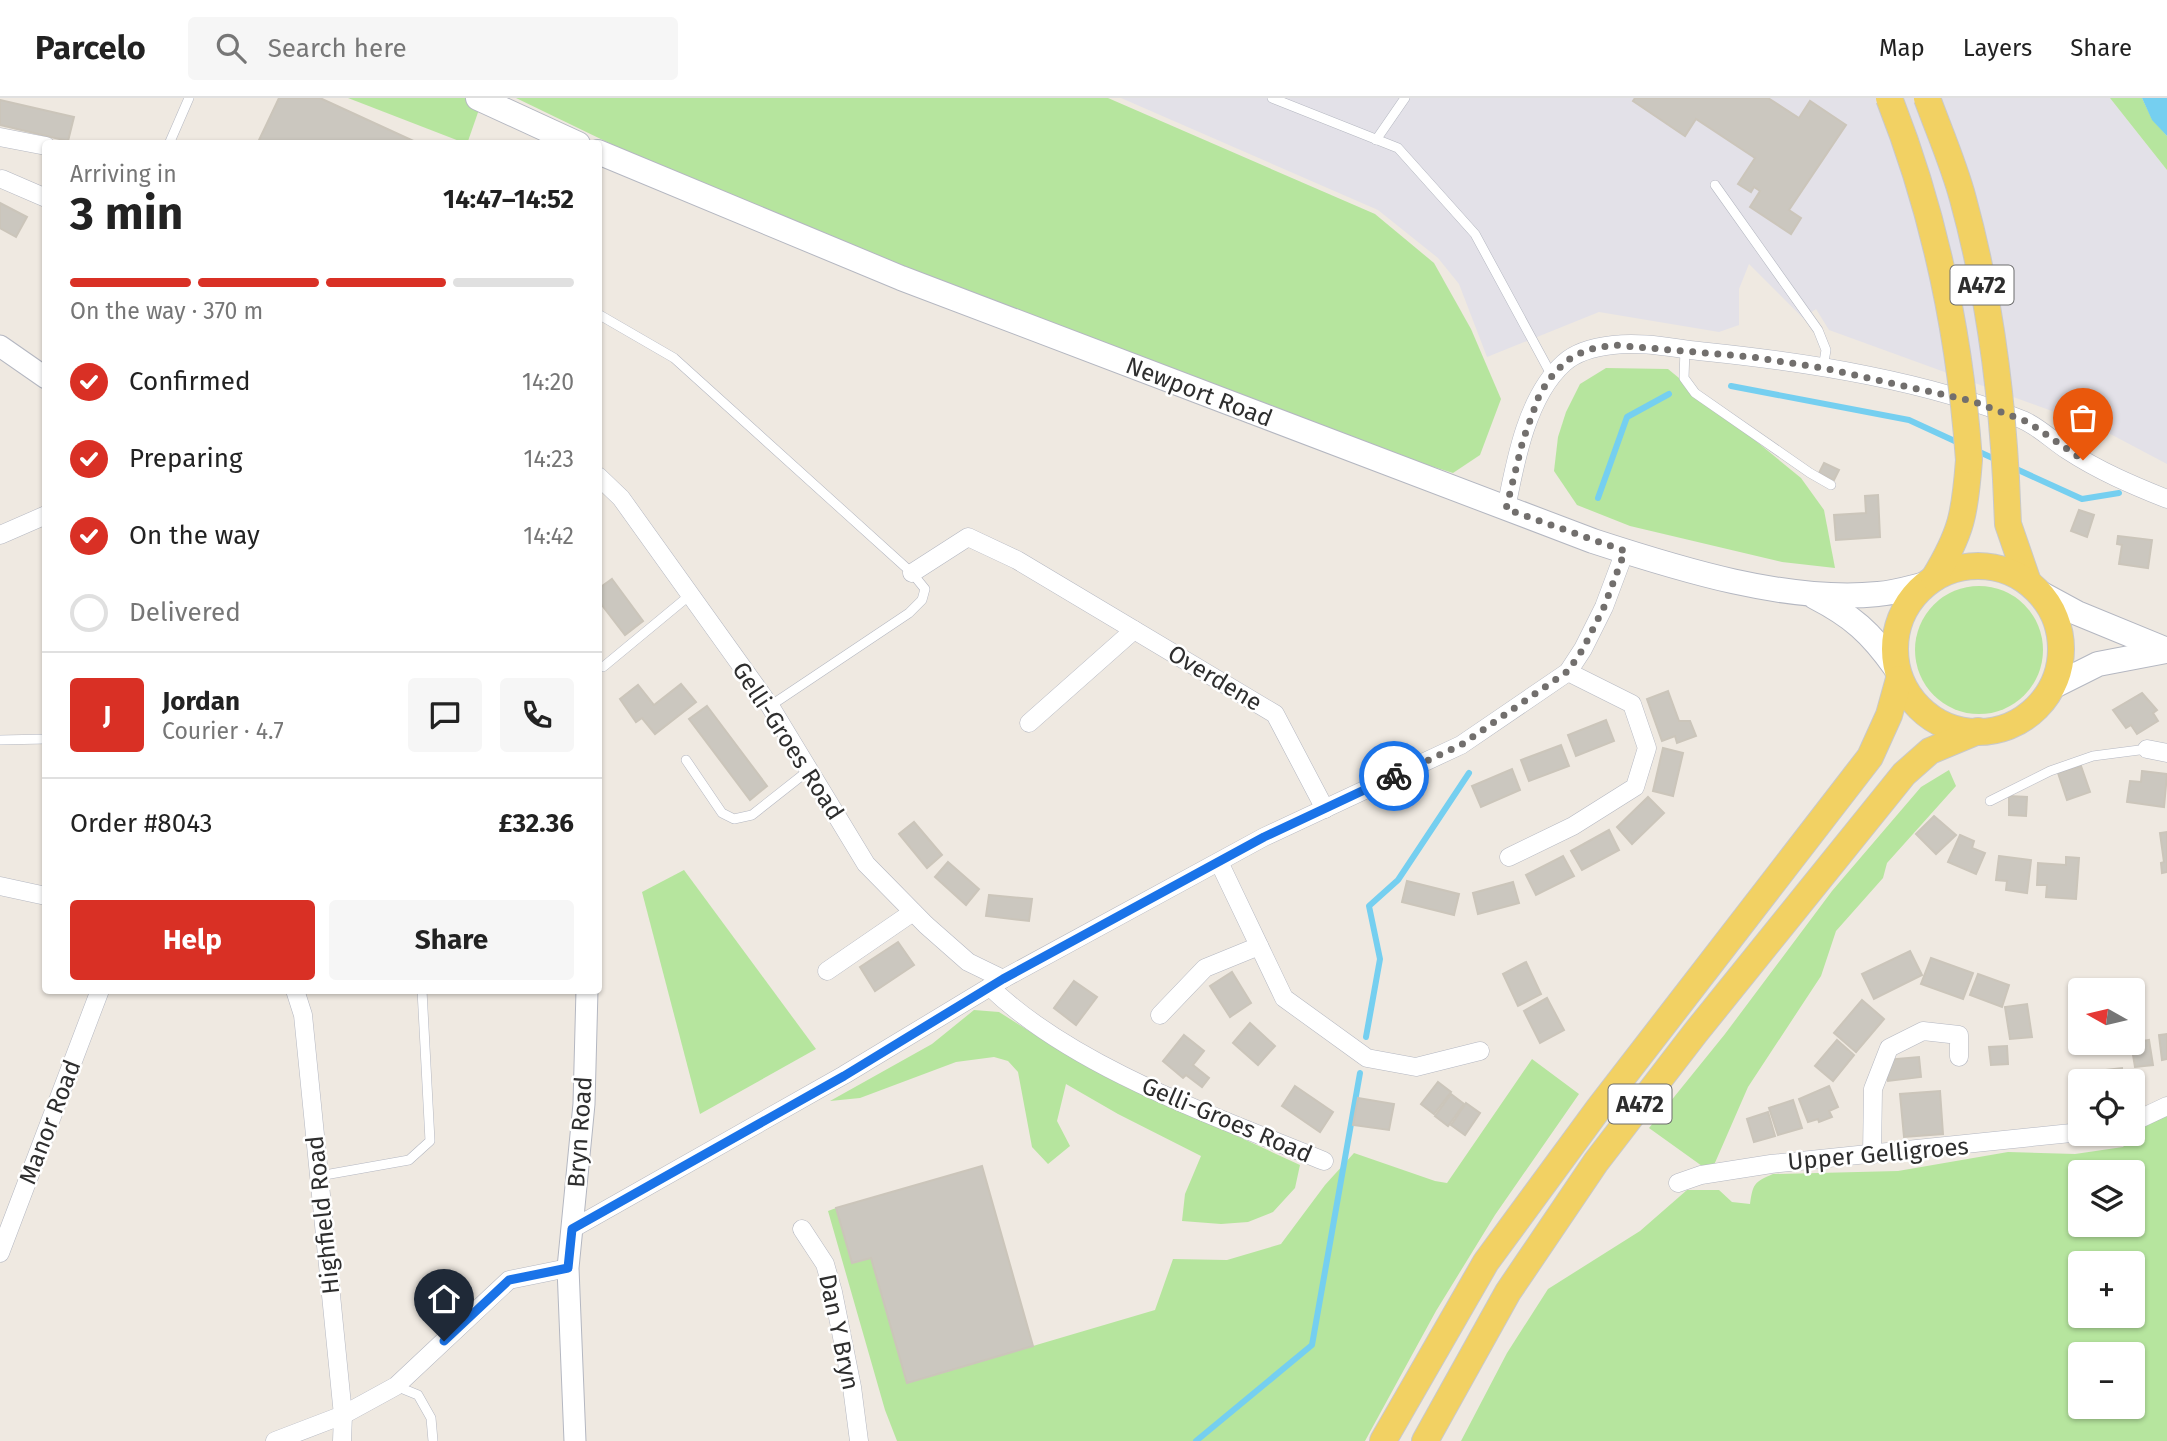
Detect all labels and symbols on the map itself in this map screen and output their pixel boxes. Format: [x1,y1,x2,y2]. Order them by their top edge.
road number: A472 [1951,266,2014,304]
street label: Newport Road [1122,351,1276,433]
pin [2053,388,2113,460]
street label: Overdene [1163,639,1267,717]
street label: Gelli-Groes Road [727,657,849,825]
courier [1359,741,1429,811]
north arrow [2068,978,2146,1055]
street label: Manor Road [13,1056,87,1188]
street label: Gelli-Groes Road [1138,1071,1316,1169]
street label: Bryn Road [562,1075,598,1189]
road number: A472 [1608,1085,1672,1124]
street label: Upper Gelligroes [1786,1132,1970,1176]
street label: Highfield Road [301,1134,345,1296]
pin [414,1269,474,1341]
street label: Dan Y Bryn [813,1271,865,1393]

